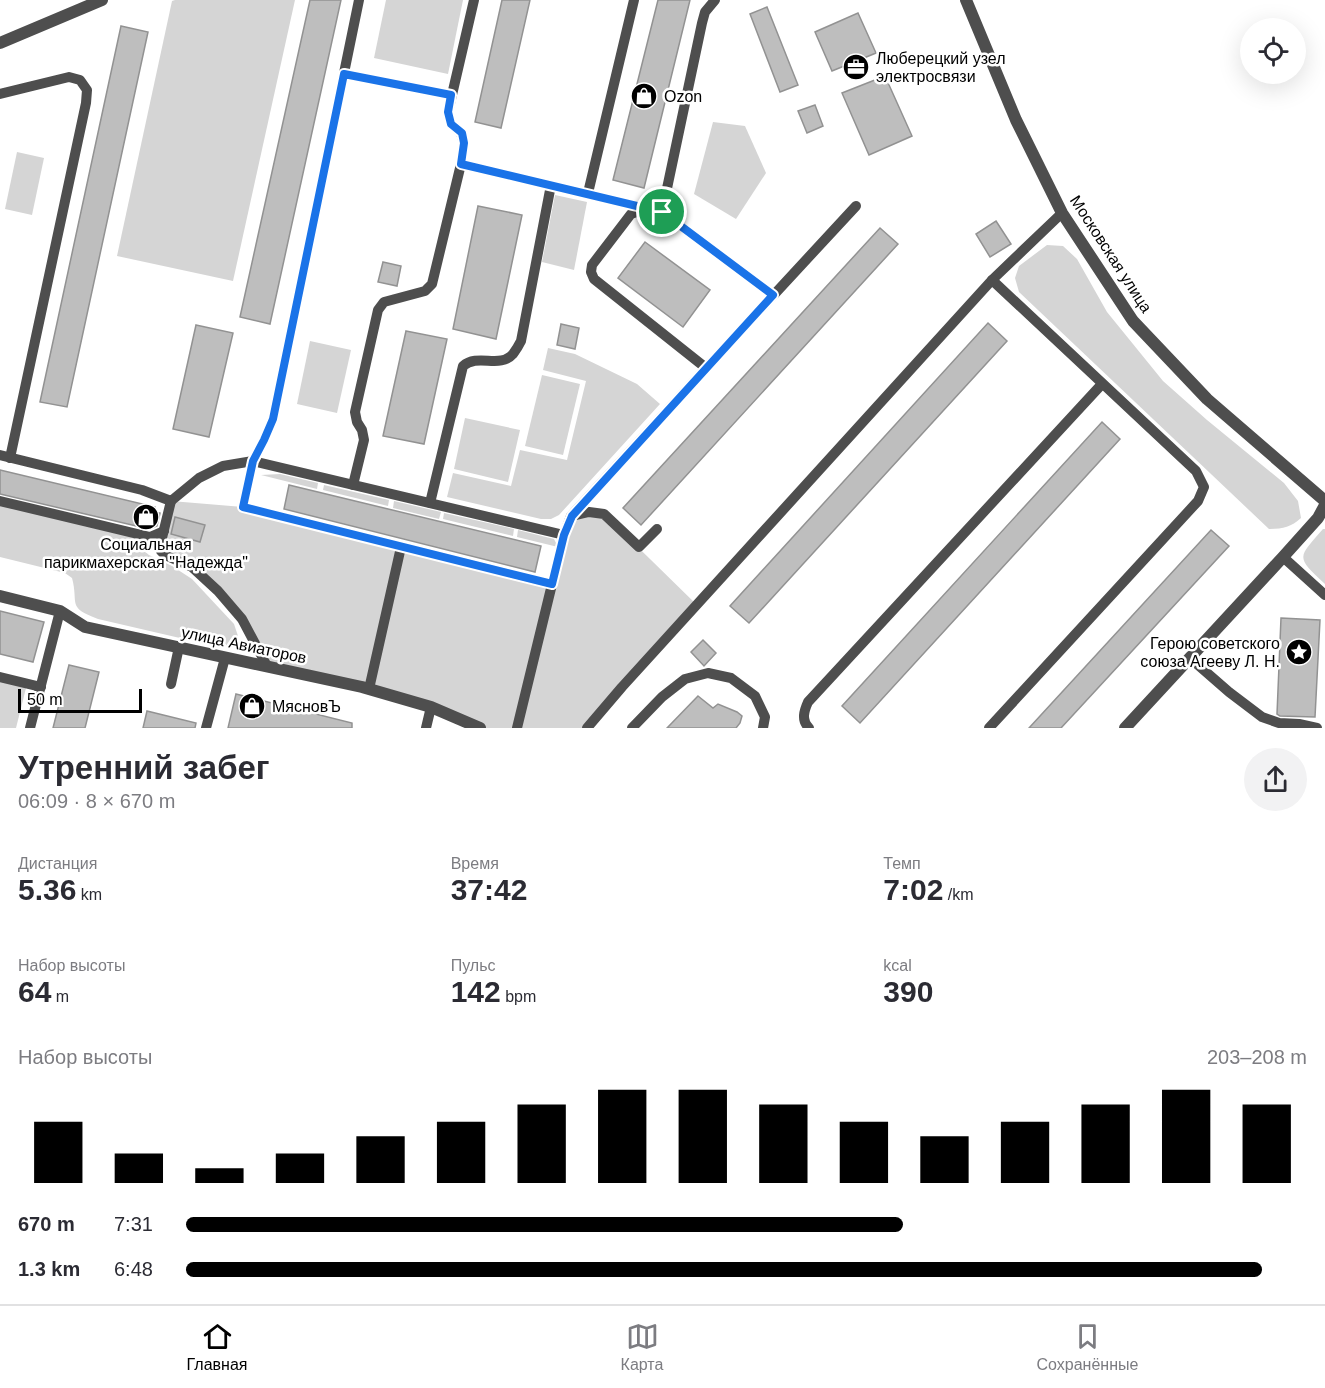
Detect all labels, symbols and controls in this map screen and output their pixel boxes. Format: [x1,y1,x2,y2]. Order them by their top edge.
map controls [1240,18,1306,84]
button: locate [1240,18,1306,84]
place label: Люберецкий узел электросвязи [876,50,1006,85]
office icon: Люберецкий узел электросвязи [841,52,871,82]
shop icon: Ozon [629,81,659,111]
place label: Ozon [664,88,702,105]
pin [636,186,687,237]
street label: Московская улица [1067,192,1155,316]
icon: arrive [645,195,678,228]
shop icon: Социальная парикмахерская "Надежда" [131,502,161,532]
place label: Социальная парикмахерская "Надежда" [44,536,248,571]
street label: улица Авиаторов [180,623,308,667]
place label: Герою советского союза Агееву Л. Н. [1140,635,1280,670]
place icon: Герою советского союза Агееву Л. Н. [1284,637,1314,667]
scale bar [18,686,142,714]
text: 50 m [27,691,63,708]
shop icon: МясновЪ [237,691,267,721]
place label: МясновЪ [272,698,341,715]
button: share [1244,748,1307,811]
text: Утренний забег [18,749,270,786]
text: 06:09 · 8 × 670 m [18,790,175,812]
text: Дистанция [18,855,97,872]
text: Время [451,855,499,872]
text: Темп [883,855,921,872]
text: 5.36 [18,873,76,906]
text: 37:42 [451,873,527,906]
text: 7:02 [883,873,943,906]
text: km [76,886,102,903]
text: /km [943,886,974,903]
text: Набор высоты [18,957,125,974]
text: Пульс [451,957,495,974]
text: kcal [883,957,912,974]
text: 64 [18,975,51,1008]
text: 142 [451,975,501,1008]
text: 390 [883,975,933,1008]
text: m [51,988,69,1005]
text: bpm [501,988,536,1005]
text: Набор высоты [18,1046,152,1068]
text: 203–208 m [1207,1046,1307,1068]
text: 670 m [18,1213,75,1235]
text: 7:31 [114,1213,153,1235]
text: 1.3 km [18,1258,80,1280]
text: 6:48 [114,1258,153,1280]
tab: Главная [187,1320,247,1374]
tab: Карта [621,1320,663,1374]
tab: Сохранённые [1037,1320,1138,1374]

